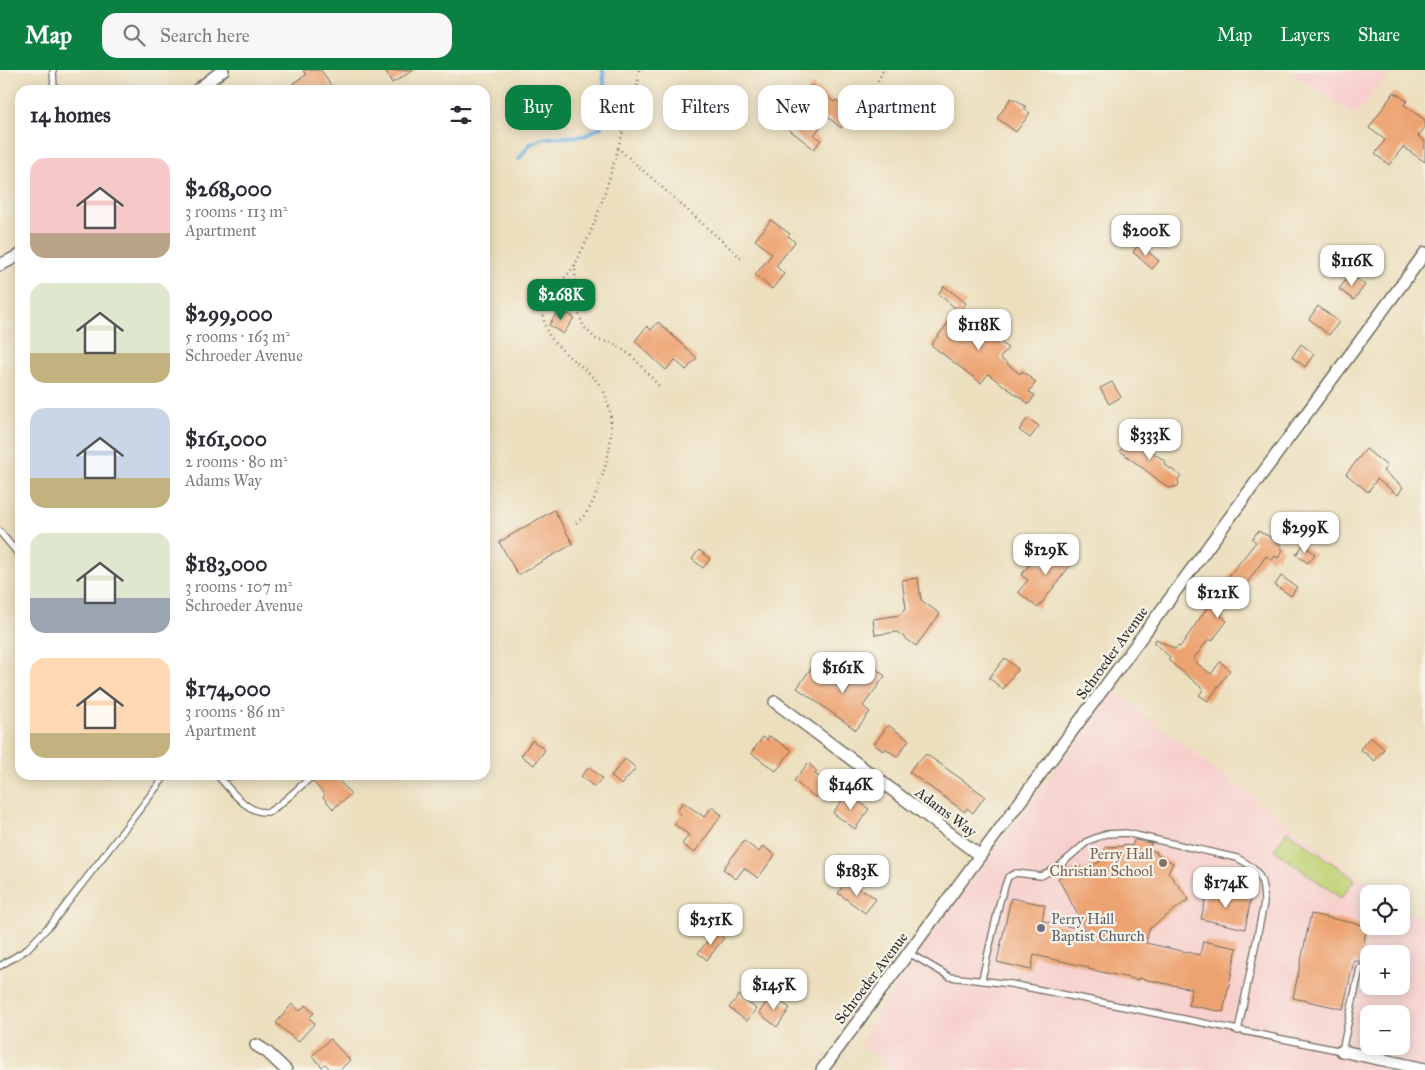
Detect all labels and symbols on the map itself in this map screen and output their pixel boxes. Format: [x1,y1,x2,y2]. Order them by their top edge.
pin: $200K [1111,214,1181,257]
pin: $116K [1317,244,1387,287]
pin: $268K [526,278,596,321]
pin: $118K [944,308,1014,351]
pin: $333K [1115,418,1185,461]
pin: $299K [1270,512,1340,554]
pin: $129K [1011,534,1081,576]
pin: $121K [1183,576,1253,619]
street label: Schroeder Avenue [1072,603,1152,703]
pin: $161K [808,652,878,694]
pin: $146K [816,768,886,811]
street label: Adams Way [911,783,981,841]
place label: Perry Hall Christian School [1050,845,1154,880]
pin: $183K [822,854,892,897]
marker: Perry Hall Christian School [1157,857,1169,869]
pin: $174K [1191,866,1261,909]
pin: $251K [676,904,746,946]
place label: Perry Hall Baptist Church [1051,910,1146,945]
marker: Perry Hall Baptist Church [1035,922,1047,934]
street label: Schroeder Avenue [831,928,911,1028]
pin: $145K [739,968,809,1011]

